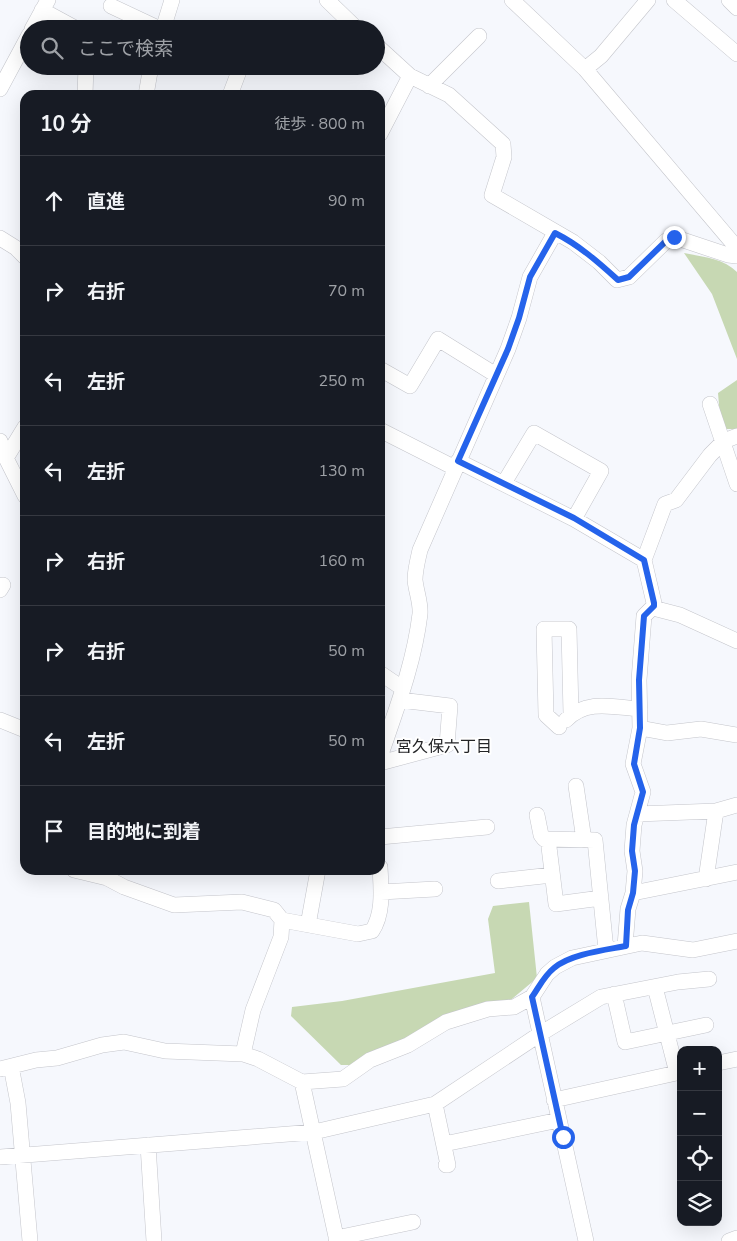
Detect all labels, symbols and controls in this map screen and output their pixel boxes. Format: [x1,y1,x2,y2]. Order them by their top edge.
search box [20,20,385,75]
icon: search [38,34,66,62]
text: ここで検索 [78,36,173,62]
text: 10 分 [40,110,92,138]
text: 徒歩 · 800 m [275,113,365,135]
icon: ahead [40,187,68,215]
text: 直進 [87,189,125,215]
text: 90 m [328,190,365,212]
route end [663,226,686,249]
icon: right [40,277,68,305]
text: 右折 [87,279,125,305]
text: 70 m [328,280,365,302]
icon: left [40,367,68,395]
text: 左折 [87,369,125,395]
text: 250 m [318,370,365,392]
icon: left [40,457,68,485]
text: 左折 [87,459,125,485]
text: 130 m [318,460,365,482]
icon: right [40,547,68,575]
text: 右折 [87,549,125,575]
text: 160 m [318,550,365,572]
icon: right [40,637,68,665]
text: 右折 [87,639,125,665]
text: 50 m [328,640,365,662]
icon: left [40,727,68,755]
text: 左折 [87,729,125,755]
text: 50 m [328,730,365,752]
district label: 宮久保六丁目 [396,736,492,758]
icon: arrive [40,817,68,845]
text: 目的地に到着 [87,819,201,845]
map controls [677,1046,722,1226]
button: + [677,1046,722,1091]
button: − [677,1091,722,1136]
route start [552,1126,575,1149]
button: locate [677,1136,722,1181]
button: layers [677,1181,722,1226]

